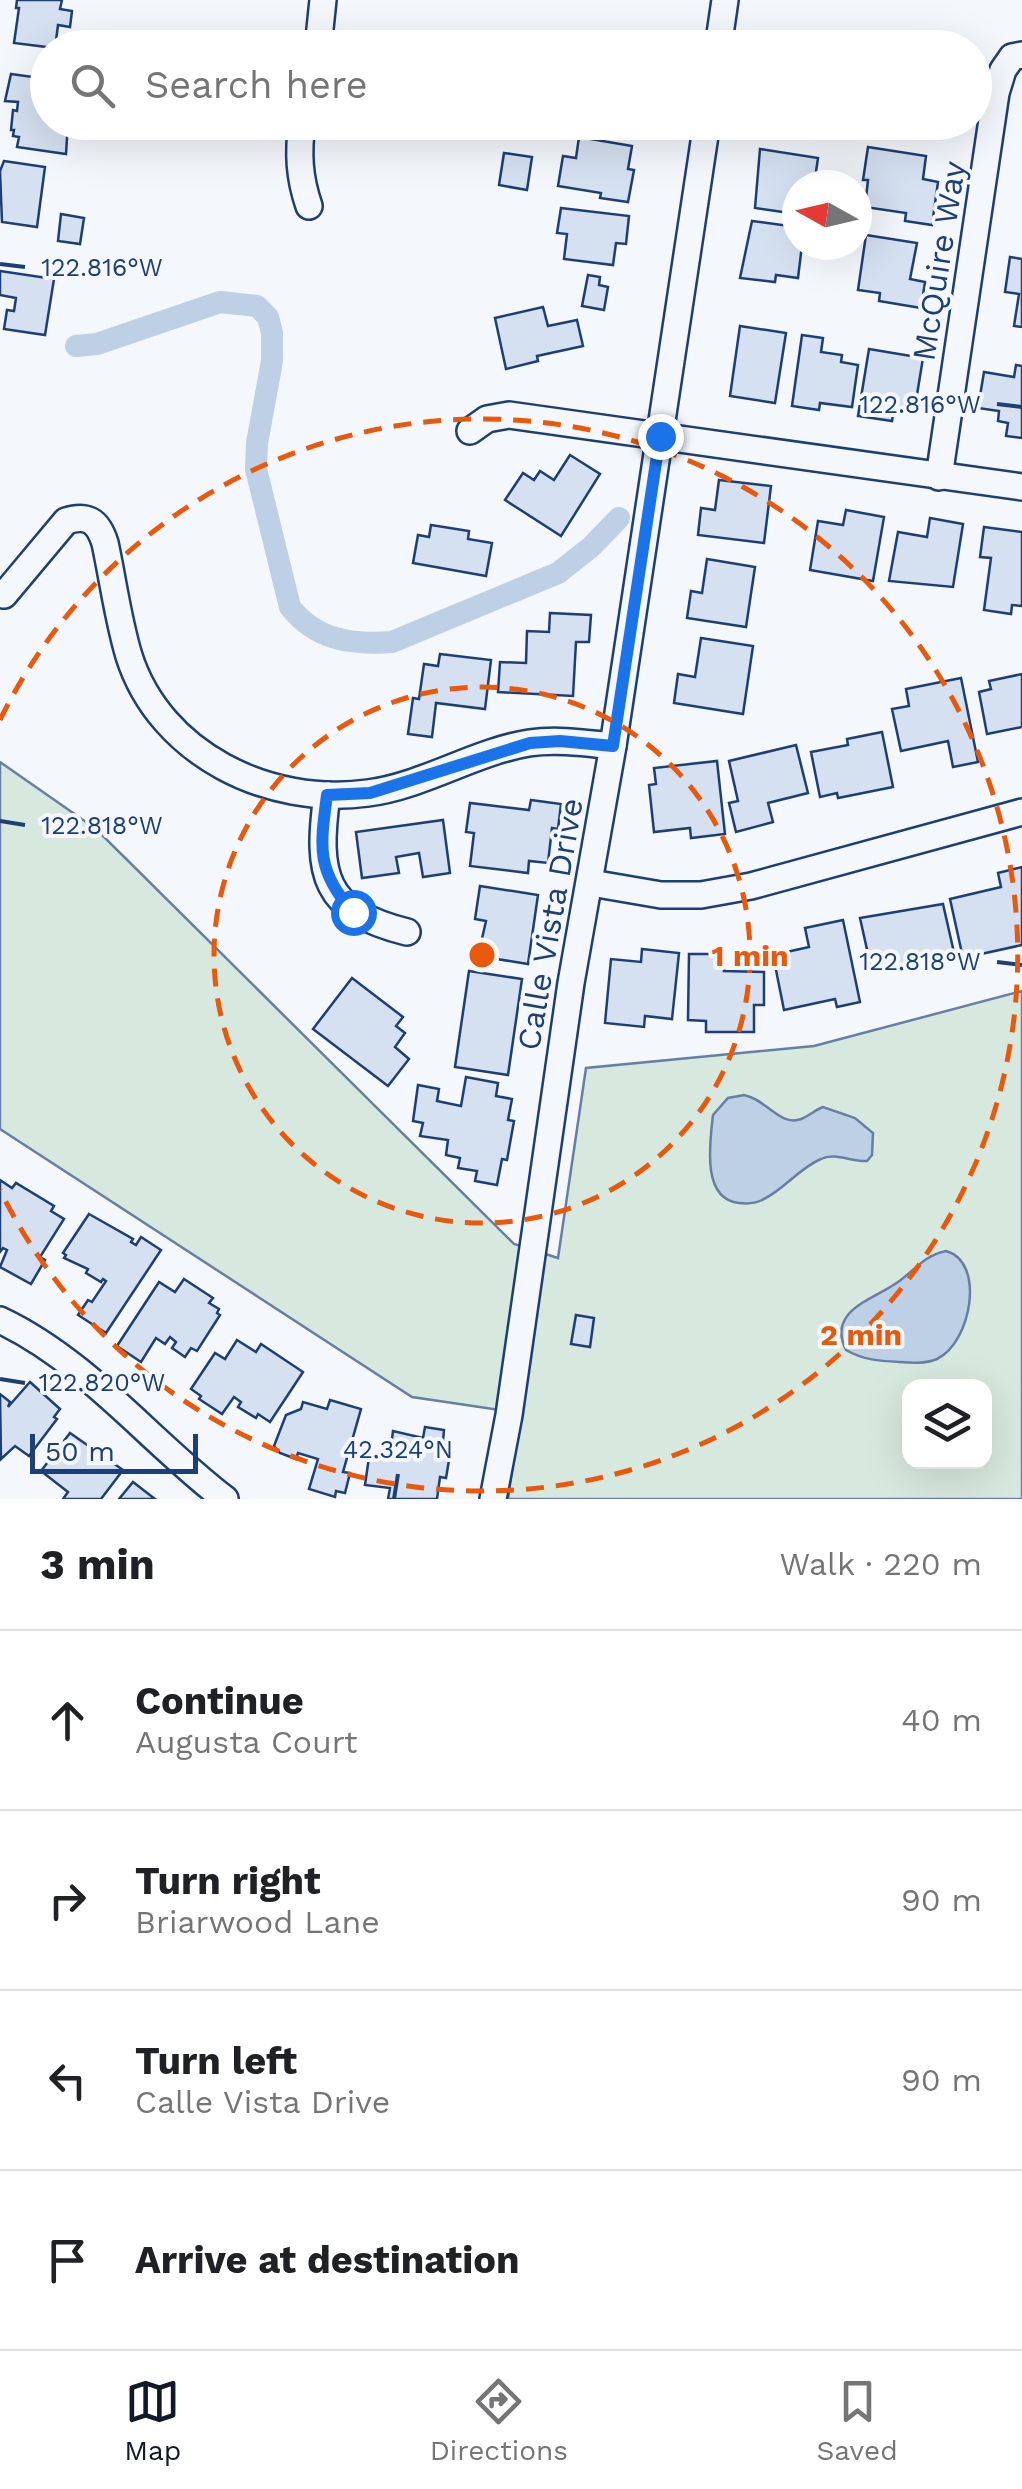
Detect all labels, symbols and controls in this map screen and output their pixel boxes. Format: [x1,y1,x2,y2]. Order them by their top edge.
search box [30,30,992,140]
icon: search [65,58,120,113]
text: Search here [145,63,368,107]
street label: McQuire Way [904,158,974,363]
north arrow [782,170,872,260]
text: 122.816°W [41,253,163,282]
text: 122.816°W [859,390,981,419]
route end [638,414,684,460]
street label: Calle Vista Drive [509,795,591,1053]
text: 122.818°W [41,811,163,840]
route start [331,890,377,936]
centre of rings [464,937,500,973]
text: 1 min [711,938,789,973]
text: 122.818°W [859,947,981,976]
text: 2 min [820,1317,902,1352]
text: 122.820°W [39,1368,165,1397]
map controls [902,1379,992,1469]
button: layers [902,1379,992,1469]
scale bar [30,1429,198,1474]
text: 50 m [45,1435,115,1468]
text: 42.324°N [343,1435,453,1464]
text: 3 min [40,1540,155,1589]
text: Walk · 220 m [780,1545,982,1583]
text: Continue [135,1679,304,1723]
icon: ahead [40,1693,95,1748]
text: 40 m [901,1701,982,1739]
text: Augusta Court [135,1723,357,1761]
text: Turn right [135,1859,321,1903]
icon: right [40,1873,95,1928]
text: 90 m [901,1881,982,1919]
text: Briarwood Lane [135,1903,380,1941]
text: Turn left [135,2039,297,2083]
icon: left [40,2053,95,2108]
text: 90 m [901,2061,982,2099]
text: Calle Vista Drive [135,2083,390,2121]
icon: arrive [40,2233,95,2288]
text: Arrive at destination [135,2238,520,2282]
tab: Map [124,2374,181,2467]
tab: Directions [430,2374,568,2467]
tab: Saved [816,2374,898,2467]

